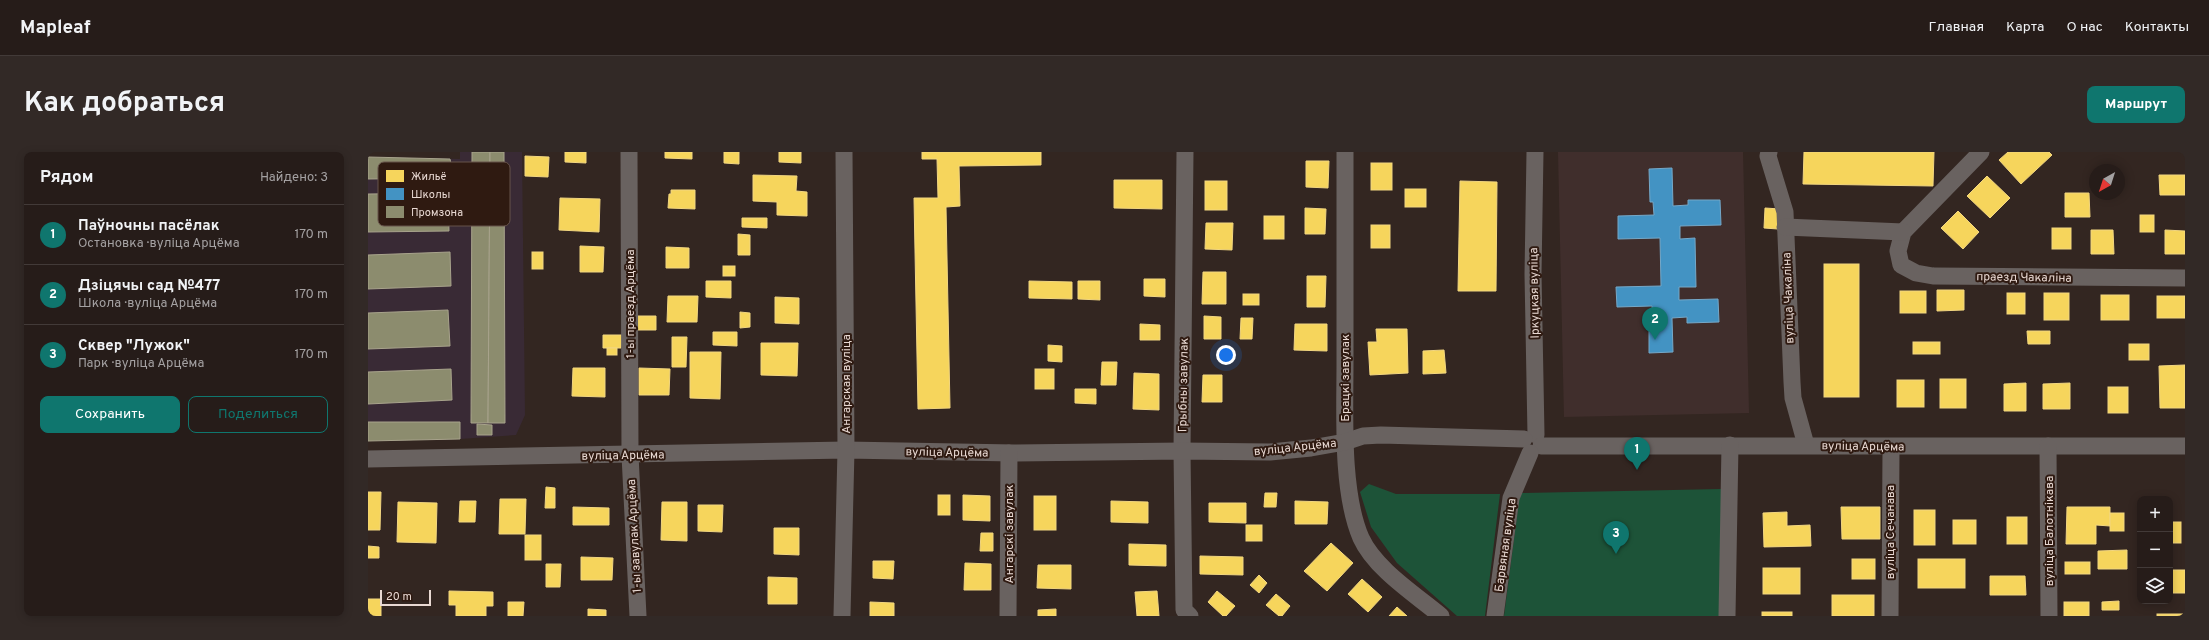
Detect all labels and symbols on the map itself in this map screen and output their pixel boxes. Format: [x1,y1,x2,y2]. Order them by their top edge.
legend [378,162,510,226]
north arrow [2089,164,2125,200]
text: Жильё [411,170,447,184]
text: Школы [411,188,450,202]
text: Промзона [411,206,463,220]
street label: Іркуцкая вуліца [1526,247,1544,339]
street label: 1-ы праезд Арцёма [623,250,639,358]
street label: вуліца Чакаліна [1779,252,1799,344]
street label: праезд Чакаліна [1976,269,2072,287]
pin: 2 [1642,307,1668,340]
street label: Ангарская вуліца [839,334,855,434]
street label: Брацкі завулак [1338,334,1354,422]
street label: Грыбны завулак [1175,337,1193,432]
your location [1216,345,1236,365]
street label: вуліца Арцёма [1253,436,1337,460]
pin: 1 [1624,437,1650,470]
street label: вуліца Арцёма [1821,438,1905,456]
street label: вуліца Арцёма [905,444,989,462]
street label: вуліца Арцёма [581,447,665,465]
street label: вуліца Балотнікава [2042,476,2058,586]
street label: 1-ы завулак Арцёма [624,479,646,593]
street label: Ангарскі завулак [1002,484,1018,583]
street label: вуліца Сечанава [1883,485,1899,579]
street label: Барвяная вуліца [1491,497,1520,593]
pin: 3 [1603,521,1629,554]
scale bar [380,588,431,607]

